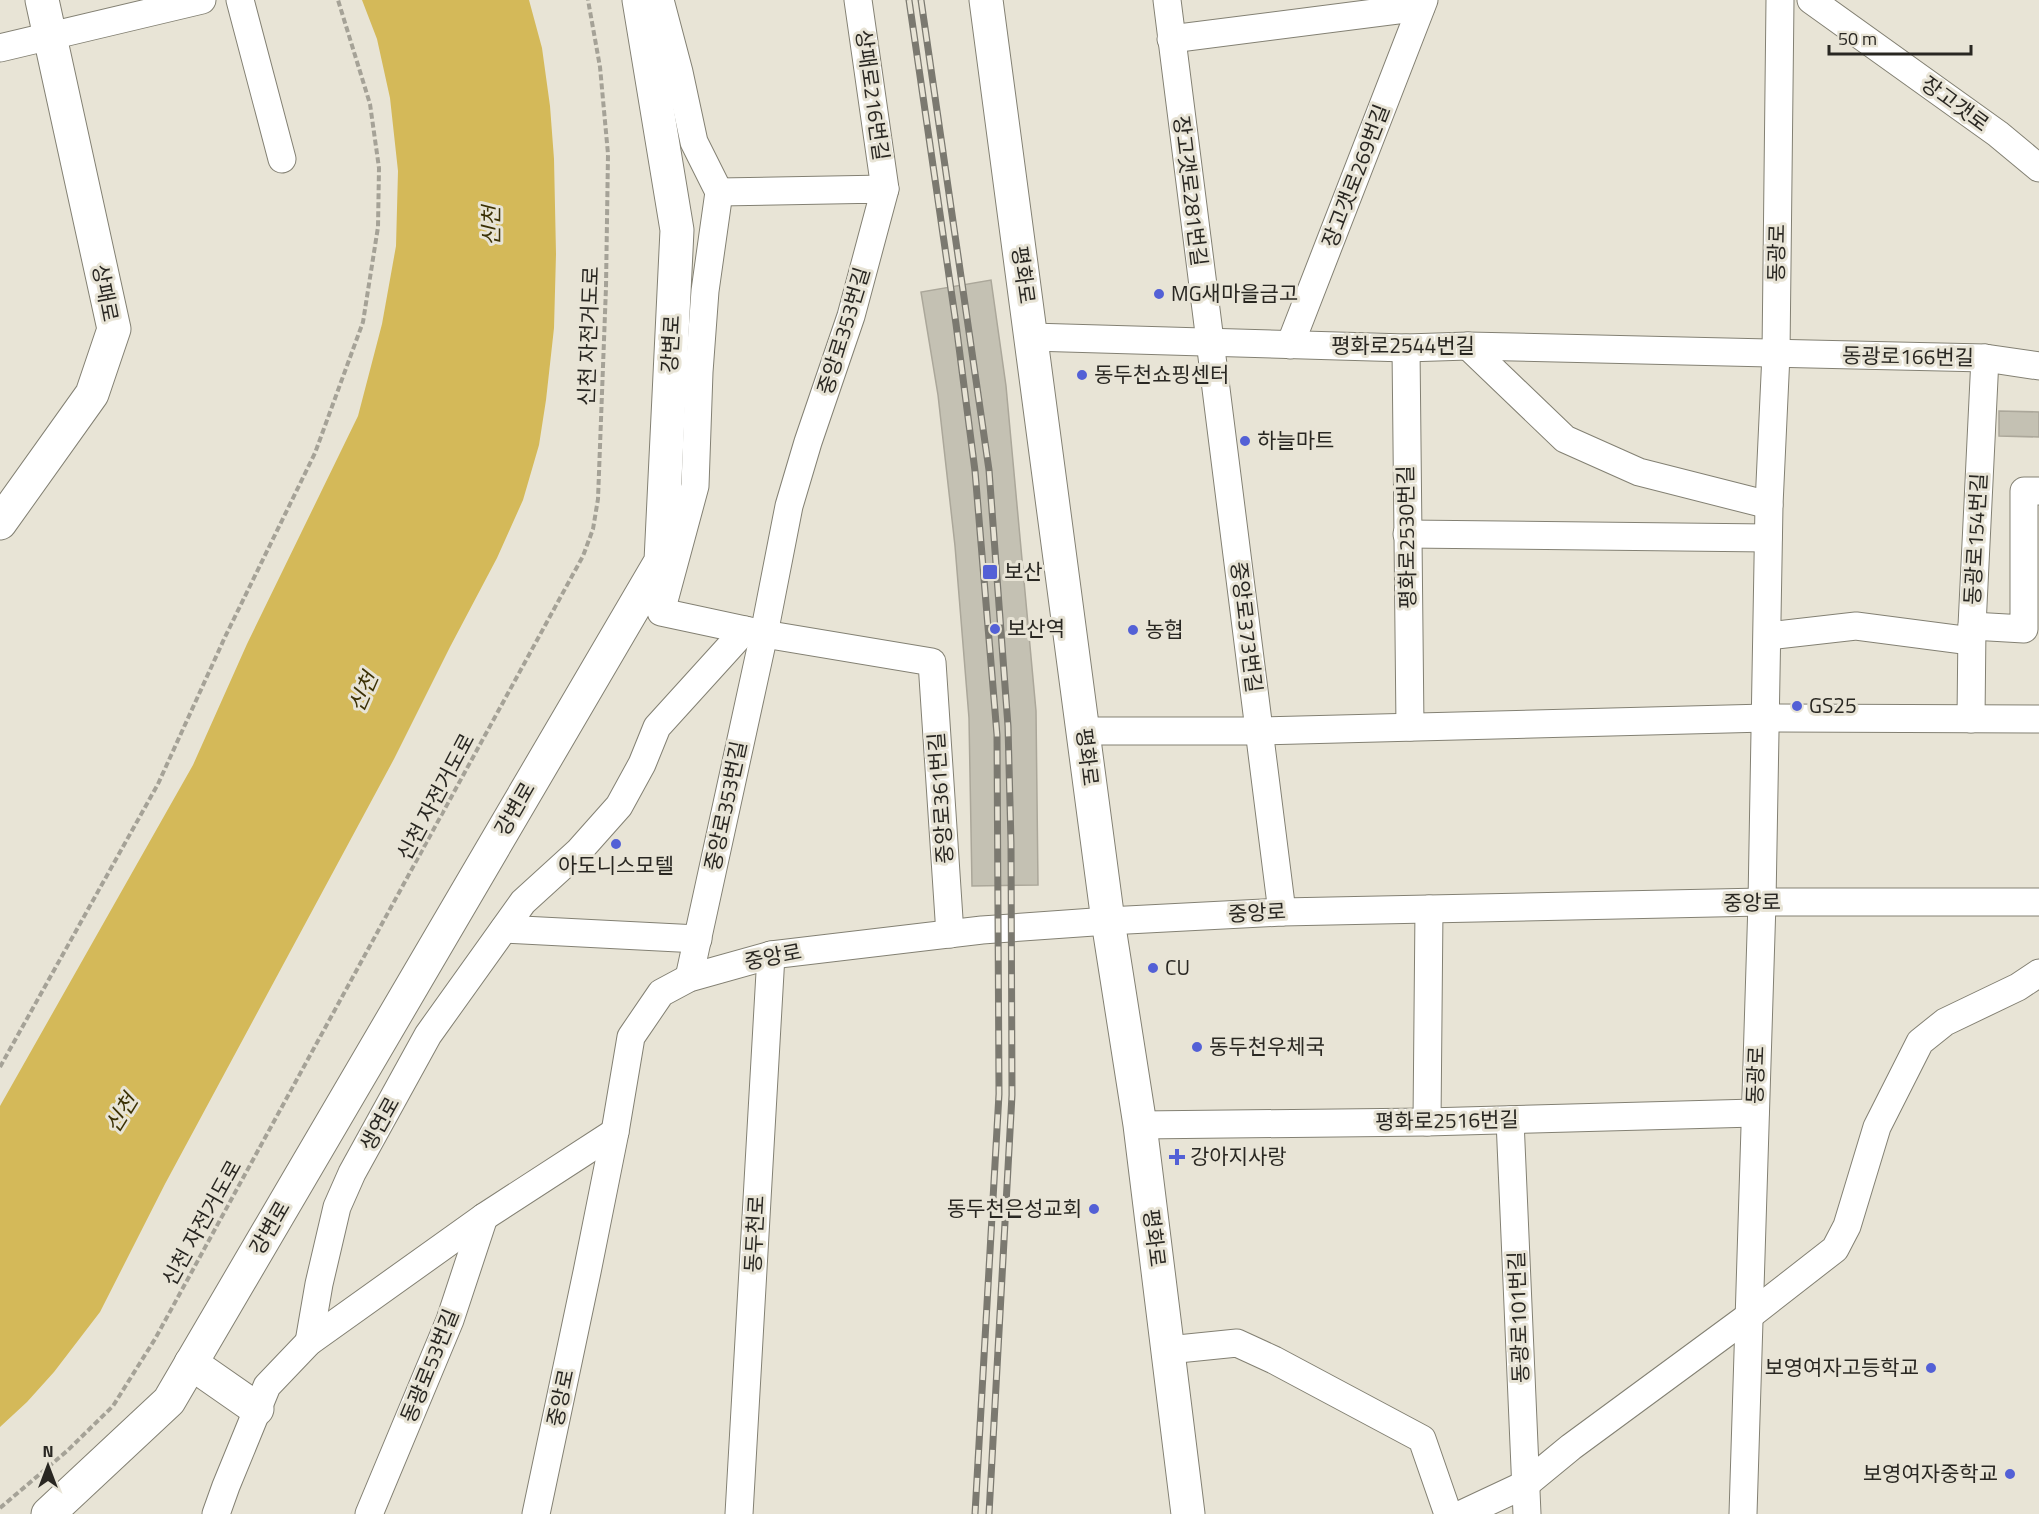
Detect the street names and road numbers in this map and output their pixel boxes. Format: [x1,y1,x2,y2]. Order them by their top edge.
street label: 상패로216번길 [848,27,898,162]
street label: 장고갯로 [1915,68,1996,139]
street label: 장고갯로269번길 [1313,99,1397,252]
street label: 장고갯로281번길 [1166,114,1216,268]
street label: 동광로 [1759,224,1793,282]
street label: 평화로 [1004,244,1044,306]
street label: 상패로 [85,261,127,324]
street label: 중앙로353번길 [808,263,878,398]
street label: 신천 자전거도로 [570,266,606,406]
street label: 강변로 [653,314,687,374]
street label: 평화로2544번길 [1331,329,1475,361]
street label: 동광로166번길 [1842,339,1974,373]
street label: 평화로2530번길 [1389,465,1423,609]
street label: 동광로154번길 [1956,472,1994,606]
street label: 중앙로373번길 [1223,559,1271,694]
street label: 평화로 [1069,726,1107,788]
street label: 신천 자전거도로 [388,727,482,866]
street label: 중앙로361번길 [919,731,961,865]
street label: 중앙로353번길 [696,738,754,874]
street label: 강변로 [486,775,542,842]
street label: 중앙로 [1723,885,1781,919]
street label: 중앙로 [1227,895,1287,929]
street label: 중앙로 [741,935,804,977]
street label: 동광로 [1738,1045,1772,1104]
street label: 생연로 [351,1090,407,1157]
street label: 평화로2516번길 [1375,1103,1519,1137]
street label: 신천 자전거도로 [153,1154,249,1291]
street label: 강변로 [241,1194,297,1261]
street label: 동두천로 [736,1195,772,1273]
street label: 평화로 [1136,1207,1174,1269]
street label: 동광로101번길 [1500,1251,1536,1383]
street label: 동광로53번길 [392,1304,466,1427]
street label: 중앙로 [538,1366,582,1429]

